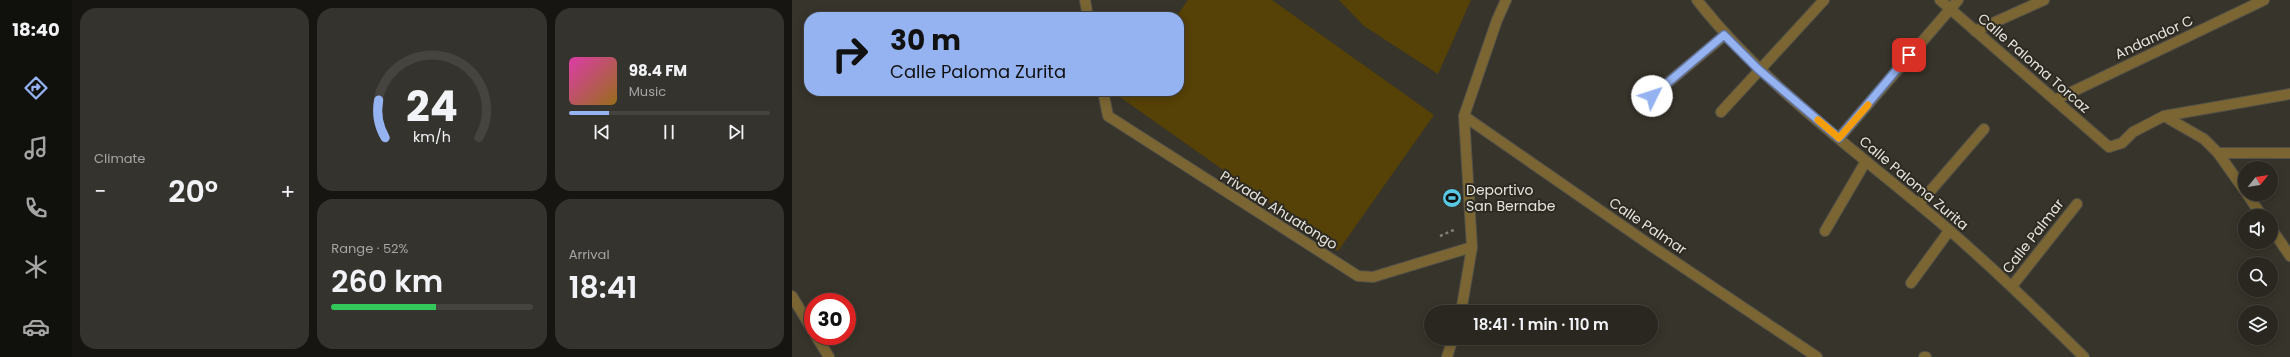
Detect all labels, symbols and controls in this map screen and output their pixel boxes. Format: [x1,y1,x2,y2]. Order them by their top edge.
street label: Calle Paloma Torcaz [1973,8,2095,118]
street label: Andandor C [2111,10,2197,64]
text: 18:40 [12,17,60,42]
text: 30 m [890,21,961,60]
icon: right [824,28,876,80]
pin [1892,38,1926,72]
icon: arrive [1898,44,1920,66]
text: Calle Paloma Zurita [890,59,1066,84]
text: 98.4 FM [629,60,687,81]
icon: directions [22,74,50,102]
position arrow [1631,75,1673,117]
text: 24 [406,76,458,135]
text: Music [629,82,666,101]
icon: previous [591,121,613,143]
icon: pause [658,121,680,143]
icon: next [725,121,747,143]
text: km/h [413,126,451,146]
street label: Calle Paloma Zurita [1855,131,1973,235]
icon: music [22,134,50,162]
text: Climate [94,149,145,168]
north arrow [2238,161,2278,201]
map controls [2238,161,2278,345]
street label: Privada Ahuatongo [1216,166,1342,254]
text: 20° [168,170,218,213]
text: − [94,176,106,207]
text: + [280,176,295,207]
place label: Deportivo San Bernabe [1466,180,1556,216]
sports icon: Deportivo San Bernabe [1441,187,1463,209]
street label: Calle Palmar [1605,193,1691,259]
icon: phone [22,194,50,222]
street label: Calle Palmar [1998,194,2068,278]
button: sound [2238,209,2278,249]
text: Range · 52% [331,239,408,258]
text: Arrival [569,245,610,264]
icon: climate [22,253,50,281]
button: search [2238,257,2278,297]
text: 260 km [331,260,443,303]
text: 18:41 [569,266,637,309]
speed limit sign: 30 [804,293,856,345]
button: layers [2238,305,2278,345]
icon: car [22,313,50,341]
text: 18:41 · 1 min · 110 m [1473,314,1609,335]

